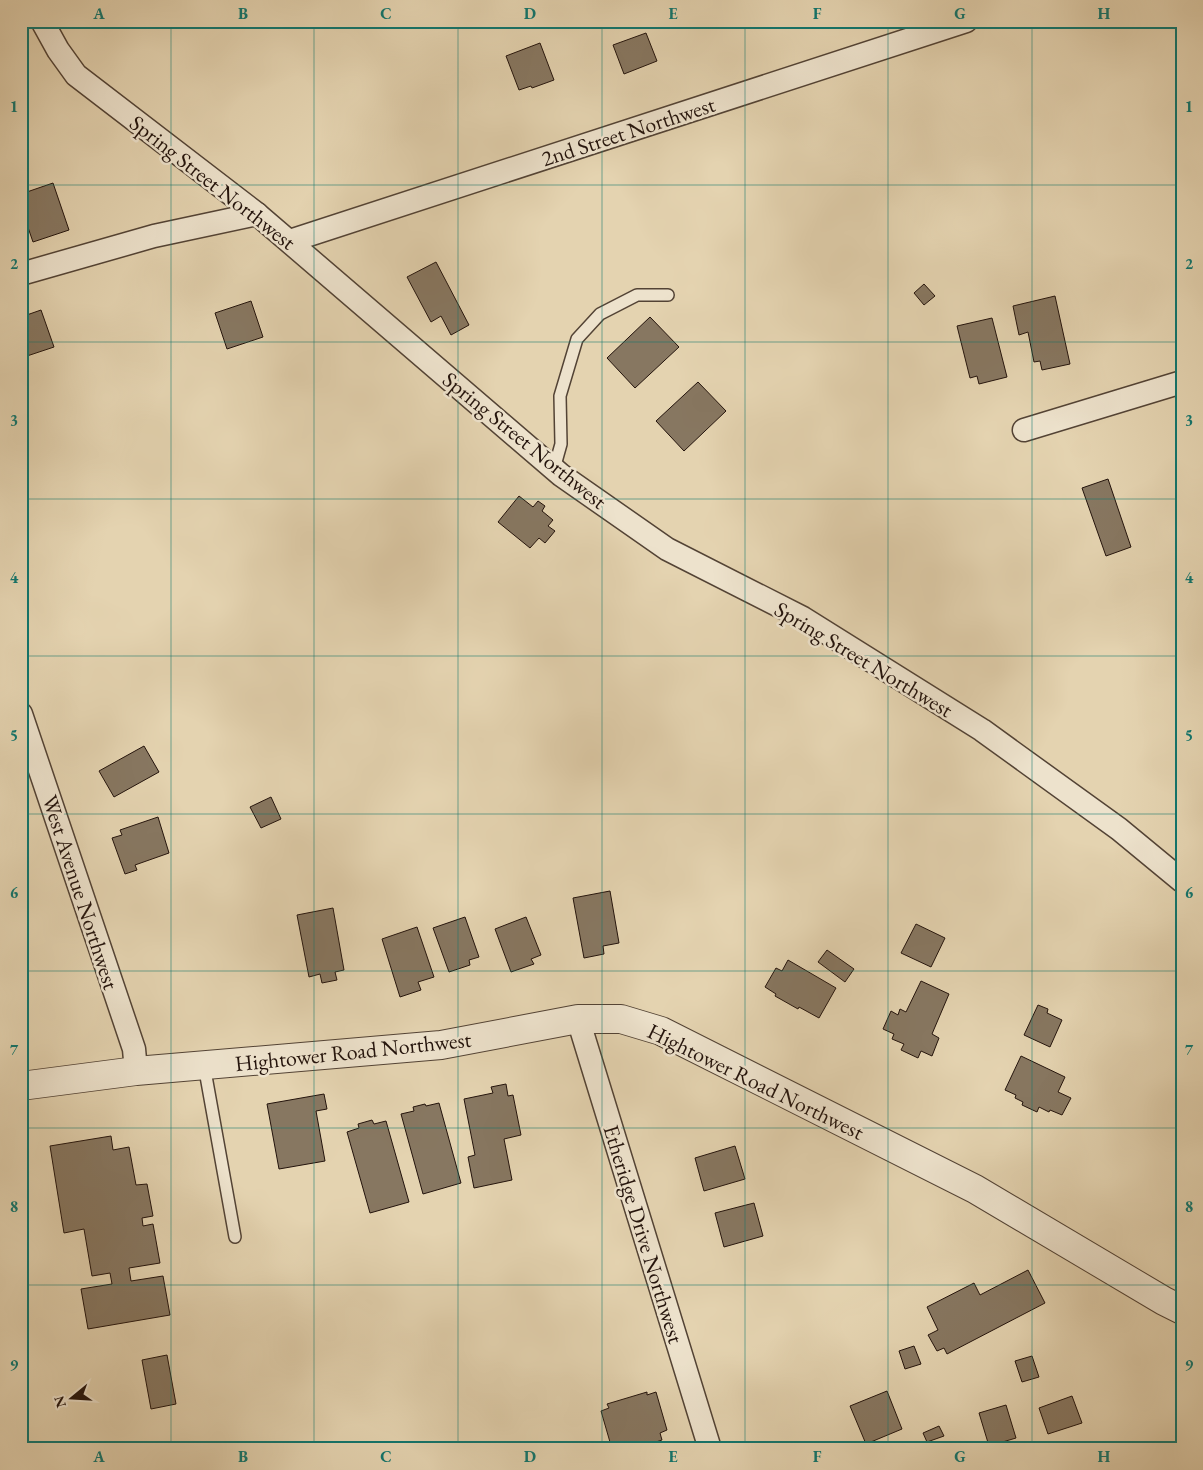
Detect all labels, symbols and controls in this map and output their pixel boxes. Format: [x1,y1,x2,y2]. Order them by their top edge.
text: A [92,3,105,24]
text: B [238,3,248,24]
text: C [380,3,392,24]
text: D [524,3,536,24]
text: E [668,3,678,24]
text: F [813,3,822,24]
text: G [954,3,966,24]
text: H [1098,3,1111,24]
street label: 2nd Street Northwest [538,90,719,173]
text: 1 [10,96,18,117]
text: 1 [1185,96,1193,117]
street label: Spring Street Northwest [124,108,302,256]
text: 2 [10,253,19,274]
text: 2 [1185,253,1194,274]
street label: Spring Street Northwest [437,365,613,516]
text: 3 [10,410,18,431]
text: 3 [1185,410,1193,431]
text: 4 [10,567,19,588]
text: 4 [1185,567,1194,588]
street label: Spring Street Northwest [769,595,958,724]
text: 5 [10,725,18,746]
text: 5 [1185,725,1193,746]
street label: West Avenue Northwest [35,791,126,993]
text: 6 [10,882,19,903]
text: 6 [1185,882,1194,903]
street label: Hightower Road Northwest [643,1016,869,1147]
street label: Hightower Road Northwest [234,1025,473,1078]
text: 7 [10,1039,19,1060]
text: 7 [1185,1039,1194,1060]
street label: Etheridge Drive Northwest [596,1121,691,1347]
text: 8 [10,1196,18,1217]
text: 8 [1185,1196,1193,1217]
text: 9 [10,1354,19,1375]
text: 9 [1185,1354,1194,1375]
north arrow [48,1372,98,1422]
text: N [49,1393,70,1410]
text: A [92,1446,105,1467]
text: B [238,1446,248,1467]
text: C [380,1446,392,1467]
text: D [524,1446,536,1467]
text: E [668,1446,678,1467]
text: F [813,1446,822,1467]
text: G [954,1446,966,1467]
text: H [1098,1446,1111,1467]

